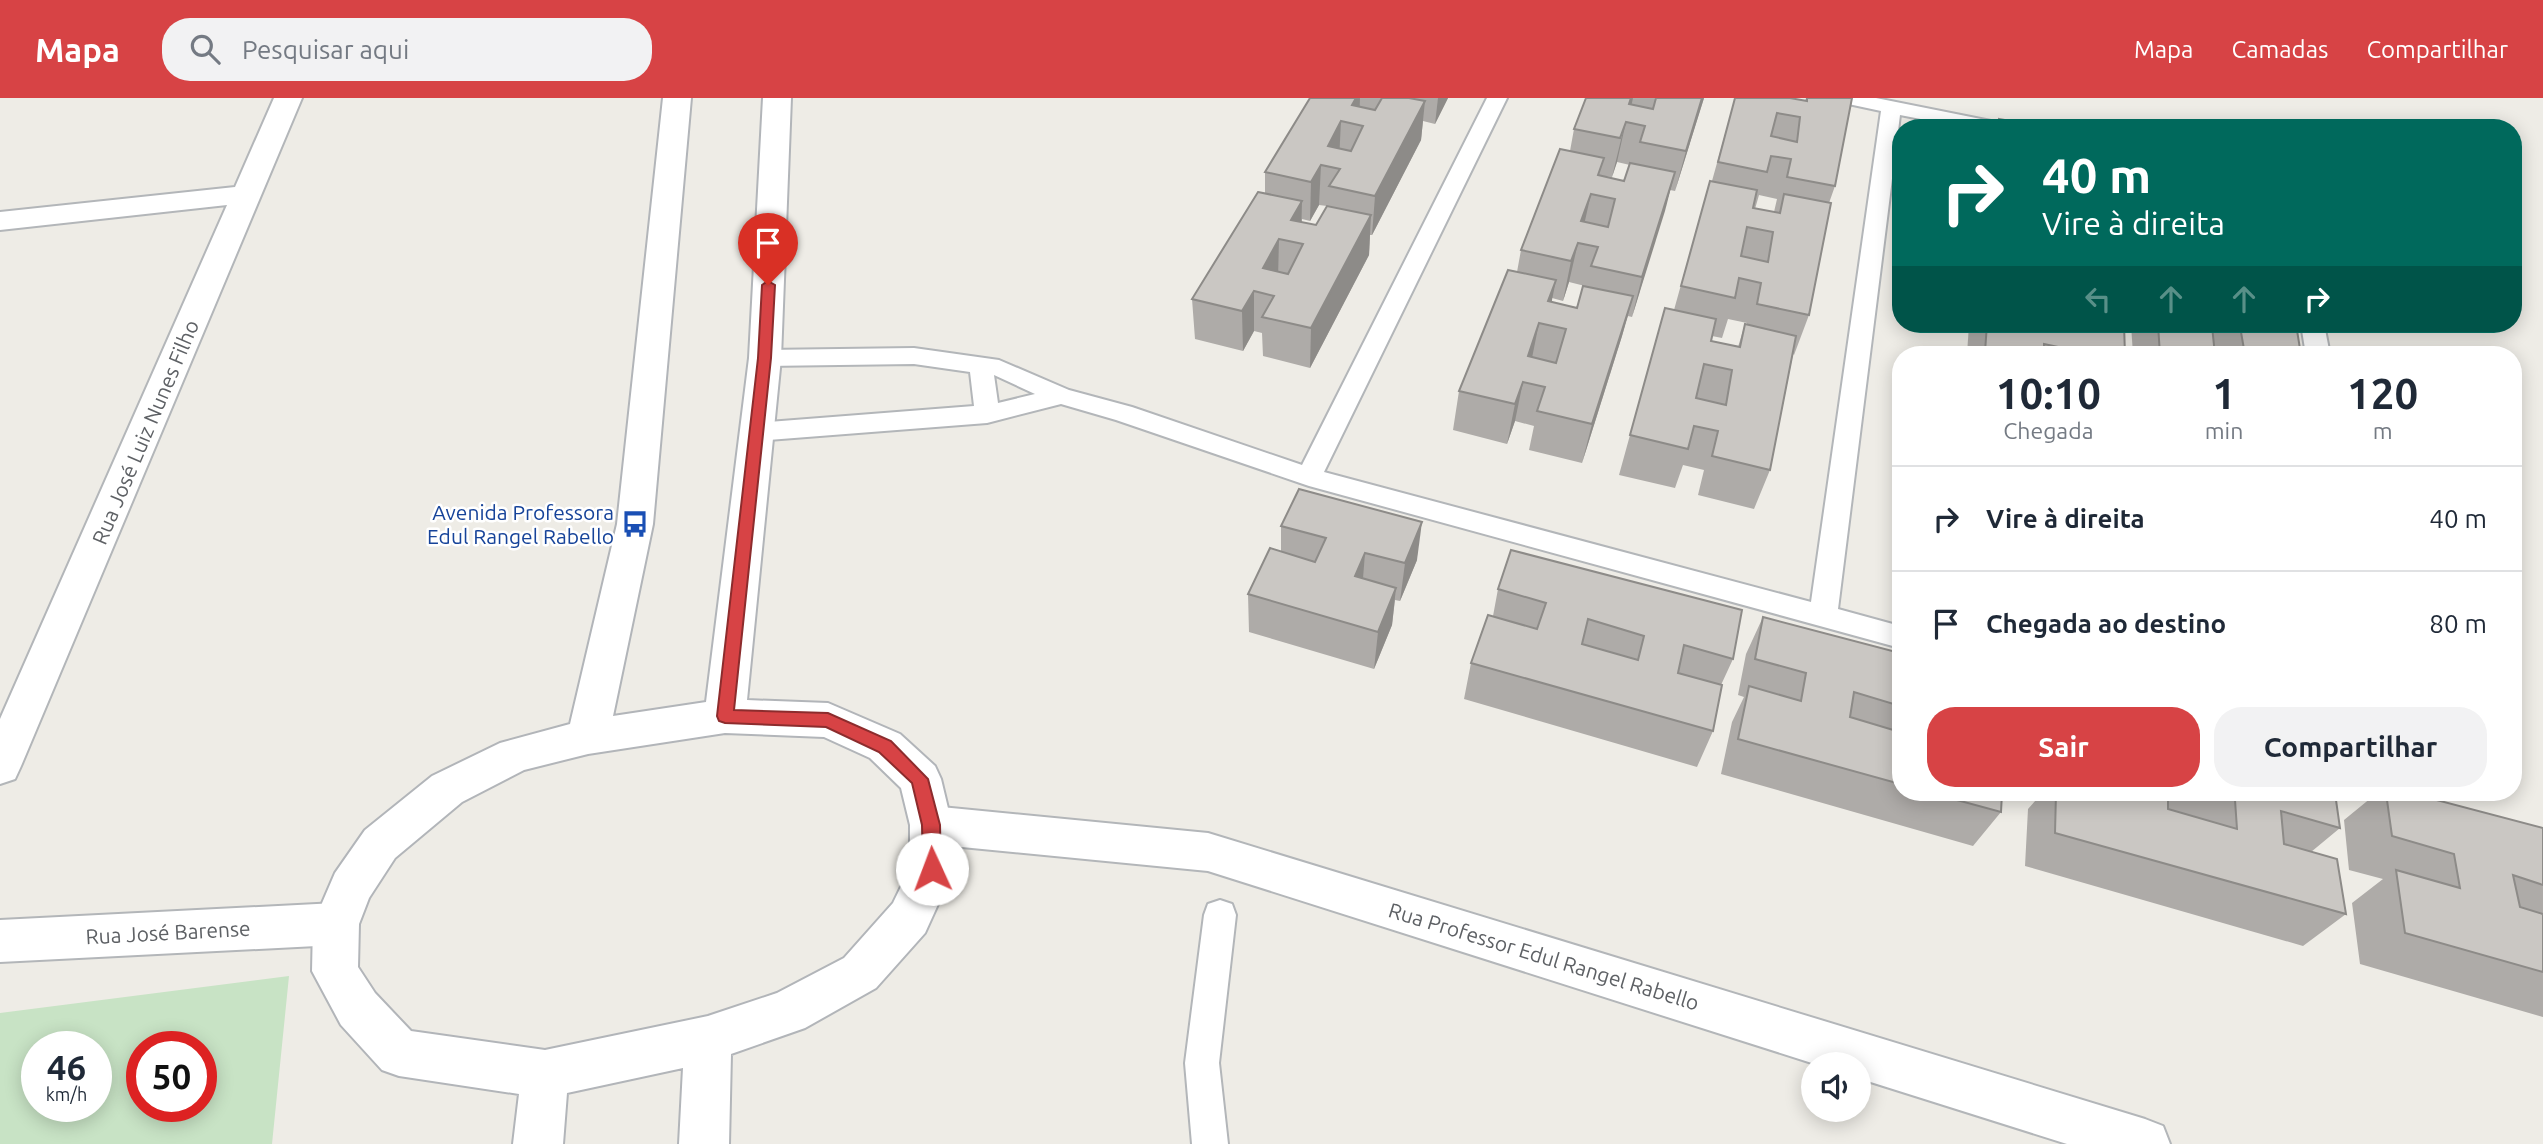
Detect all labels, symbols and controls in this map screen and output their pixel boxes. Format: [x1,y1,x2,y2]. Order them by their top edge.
search box [162,18,652,81]
icon: search [186,30,224,68]
text: Mapa [35,31,120,68]
text: Pesquisar aqui [242,35,409,64]
text: Mapa [2134,36,2193,63]
text: Camadas [2231,36,2328,63]
text: Compartilhar [2366,36,2508,63]
icon: right [1927,147,2018,238]
text: 40 m [2042,147,2151,202]
text: Vire à direita [2042,205,2225,241]
pin [738,213,798,285]
icon: arrive [749,224,787,262]
icon: left [2079,280,2117,318]
icon: ahead [2152,280,2190,318]
icon: ahead [2225,280,2263,318]
icon: right [2298,280,2336,318]
street label: Rua José Luiz Nunes Filho [87,316,203,548]
text: 10:10 [1996,370,2101,417]
text: 1 [2212,370,2236,417]
text: 120 [2347,370,2418,417]
text: Chegada [2003,418,2093,443]
text: min [2205,418,2243,443]
text: m [2373,418,2393,443]
place label: Avenida Professora Edul Rangel Rabello [427,500,614,548]
icon: right [1927,500,1965,538]
text: Vire à direita [1986,504,2145,533]
text: 40 m [2429,504,2487,533]
bus stop icon: Avenida Professora Edul Rangel Rabello [620,509,650,539]
icon: arrive [1927,605,1965,643]
text: Chegada ao destino [1986,609,2226,638]
text: 80 m [2429,609,2487,638]
button: Sair [1927,707,2200,787]
button: Compartilhar [2214,707,2487,787]
position arrow [895,832,969,906]
street label: Rua Professor Edul Rangel Rabello [1386,897,1702,1015]
street label: Rua José Barense [85,916,251,948]
speed limit sign: 50 [126,1031,217,1122]
text: 46 [47,1047,86,1087]
map controls [1801,1052,1871,1122]
button: sound [1801,1052,1871,1122]
text: km/h [46,1084,87,1104]

